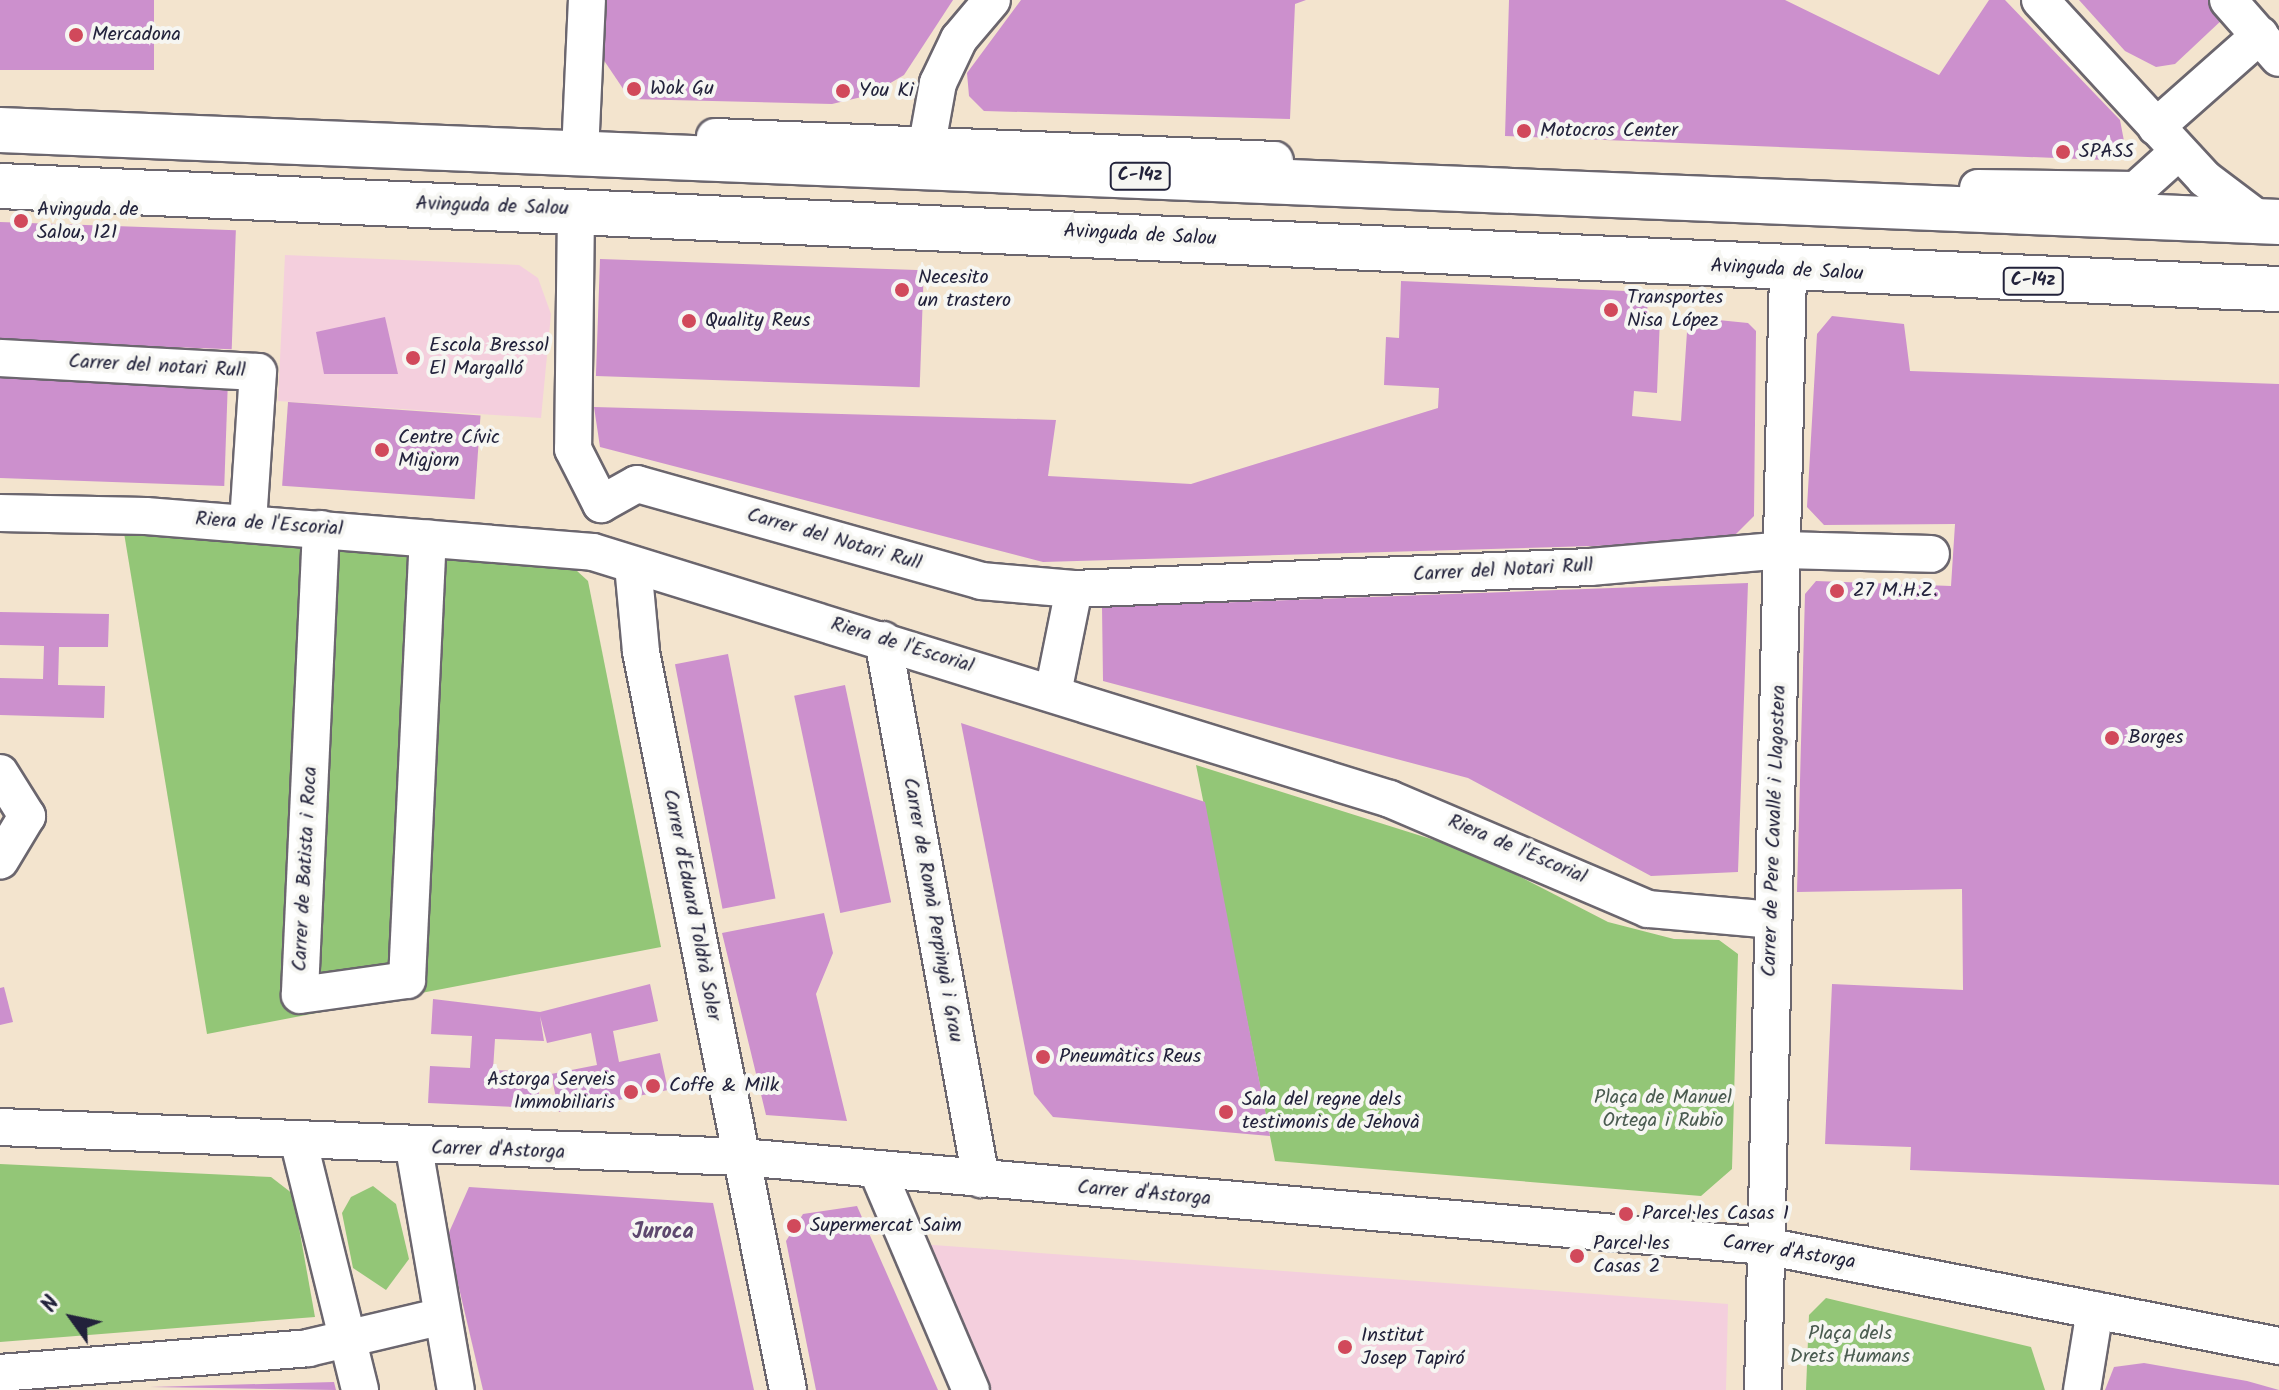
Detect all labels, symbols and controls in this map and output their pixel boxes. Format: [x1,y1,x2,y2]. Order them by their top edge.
place label: Mercadona [92,23,181,47]
marker: Mercadona [67,26,85,44]
place label: Wok Gu [650,77,714,101]
place label: You Ki [859,79,914,103]
marker: Wok Gu [625,80,643,98]
marker: You Ki [834,82,852,100]
place label: Motocros Center [1540,119,1678,143]
marker: Motocros Center [1515,122,1533,140]
place label: SPASS [2079,140,2134,164]
marker: SPASS [2054,143,2072,161]
road number: C-14z [1108,162,1172,190]
street label: Avinguda de Salou [415,192,569,222]
place label: Avinguda de Salou, 121 [37,198,138,245]
marker: Avinguda de Salou, 121 [12,212,30,230]
street label: Avinguda de Salou [1063,220,1217,252]
street label: Avinguda de Salou [1710,255,1864,287]
place label: Necesito un trastero [918,266,1011,313]
road number: C-14z [2001,267,2065,295]
marker: Necesito un trastero [893,281,911,299]
place label: Transportes Nisa López [1627,286,1723,333]
marker: Transportes Nisa López [1602,301,1620,319]
place label: Quality Reus [705,309,810,333]
marker: Quality Reus [680,312,698,330]
place label: Escola Bressol El Margalló [429,334,549,381]
marker: Escola Bressol El Margalló [404,349,422,367]
street label: Carrer del notari Rull [68,350,246,384]
place label: Centre Cívic Migjorn [398,426,500,473]
marker: Centre Cívic Migjorn [373,441,391,459]
street label: Carrer del Notari Rull [744,504,924,576]
street label: Riera de l'Escorial [194,508,344,542]
street label: Carrer del Notari Rull [1412,554,1594,588]
place label: 27 M.H.Z. [1853,579,1938,603]
marker: 27 M.H.Z. [1828,582,1846,600]
street label: Riera de l'Escorial [828,613,976,679]
street label: Carrer de Pere Cavallé i Llagostera [1758,685,1792,977]
place label: Borges [2128,726,2183,750]
marker: Borges [2103,729,2121,747]
street label: Carrer de Batista i Roca [289,766,323,972]
street label: Carrer de Romà Perpinyà i Grau [897,776,967,1044]
street label: Carrer d'Eduard Toldrà Soler [657,787,725,1023]
street label: Riera de l'Escorial [1444,810,1590,890]
place label: Pneumàtics Reus [1059,1045,1201,1069]
marker: Pneumàtics Reus [1034,1048,1052,1066]
place label: Astorga Serveis Immobiliaris [487,1068,615,1115]
place label: Coffe & Milk [669,1074,779,1098]
marker: Coffe & Milk [644,1077,662,1095]
marker: Astorga Serveis Immobiliaris [622,1083,640,1101]
park label: Plaça de Manuel Ortega i Rubio [1594,1087,1732,1134]
place label: Sala del regne dels testimonis de Jehovà [1242,1088,1420,1135]
marker: Sala del regne dels testimonis de Jehovà [1217,1103,1235,1121]
street label: Carrer d'Astorga [431,1137,565,1165]
street label: Carrer d'Astorga [1076,1176,1212,1212]
place label: Parcel·les Casas 1 [1642,1202,1789,1226]
marker: Parcel·les Casas 1 [1617,1205,1635,1223]
place label: Supermercat Saim [810,1214,962,1238]
marker: Supermercat Saim [785,1217,803,1235]
district label: Juroca [632,1220,694,1246]
street label: Carrer d'Astorga [1721,1231,1857,1275]
place label: Parcel·les Casas 2 [1593,1232,1670,1279]
marker: Parcel·les Casas 2 [1568,1247,1586,1265]
north arrow [32,1278,112,1358]
text: N [33,1289,70,1320]
park label: Plaça dels Drets Humans [1790,1323,1910,1370]
place label: Institut Josep Tapiró [1361,1324,1465,1371]
marker: Institut Josep Tapiró [1336,1338,1354,1356]

